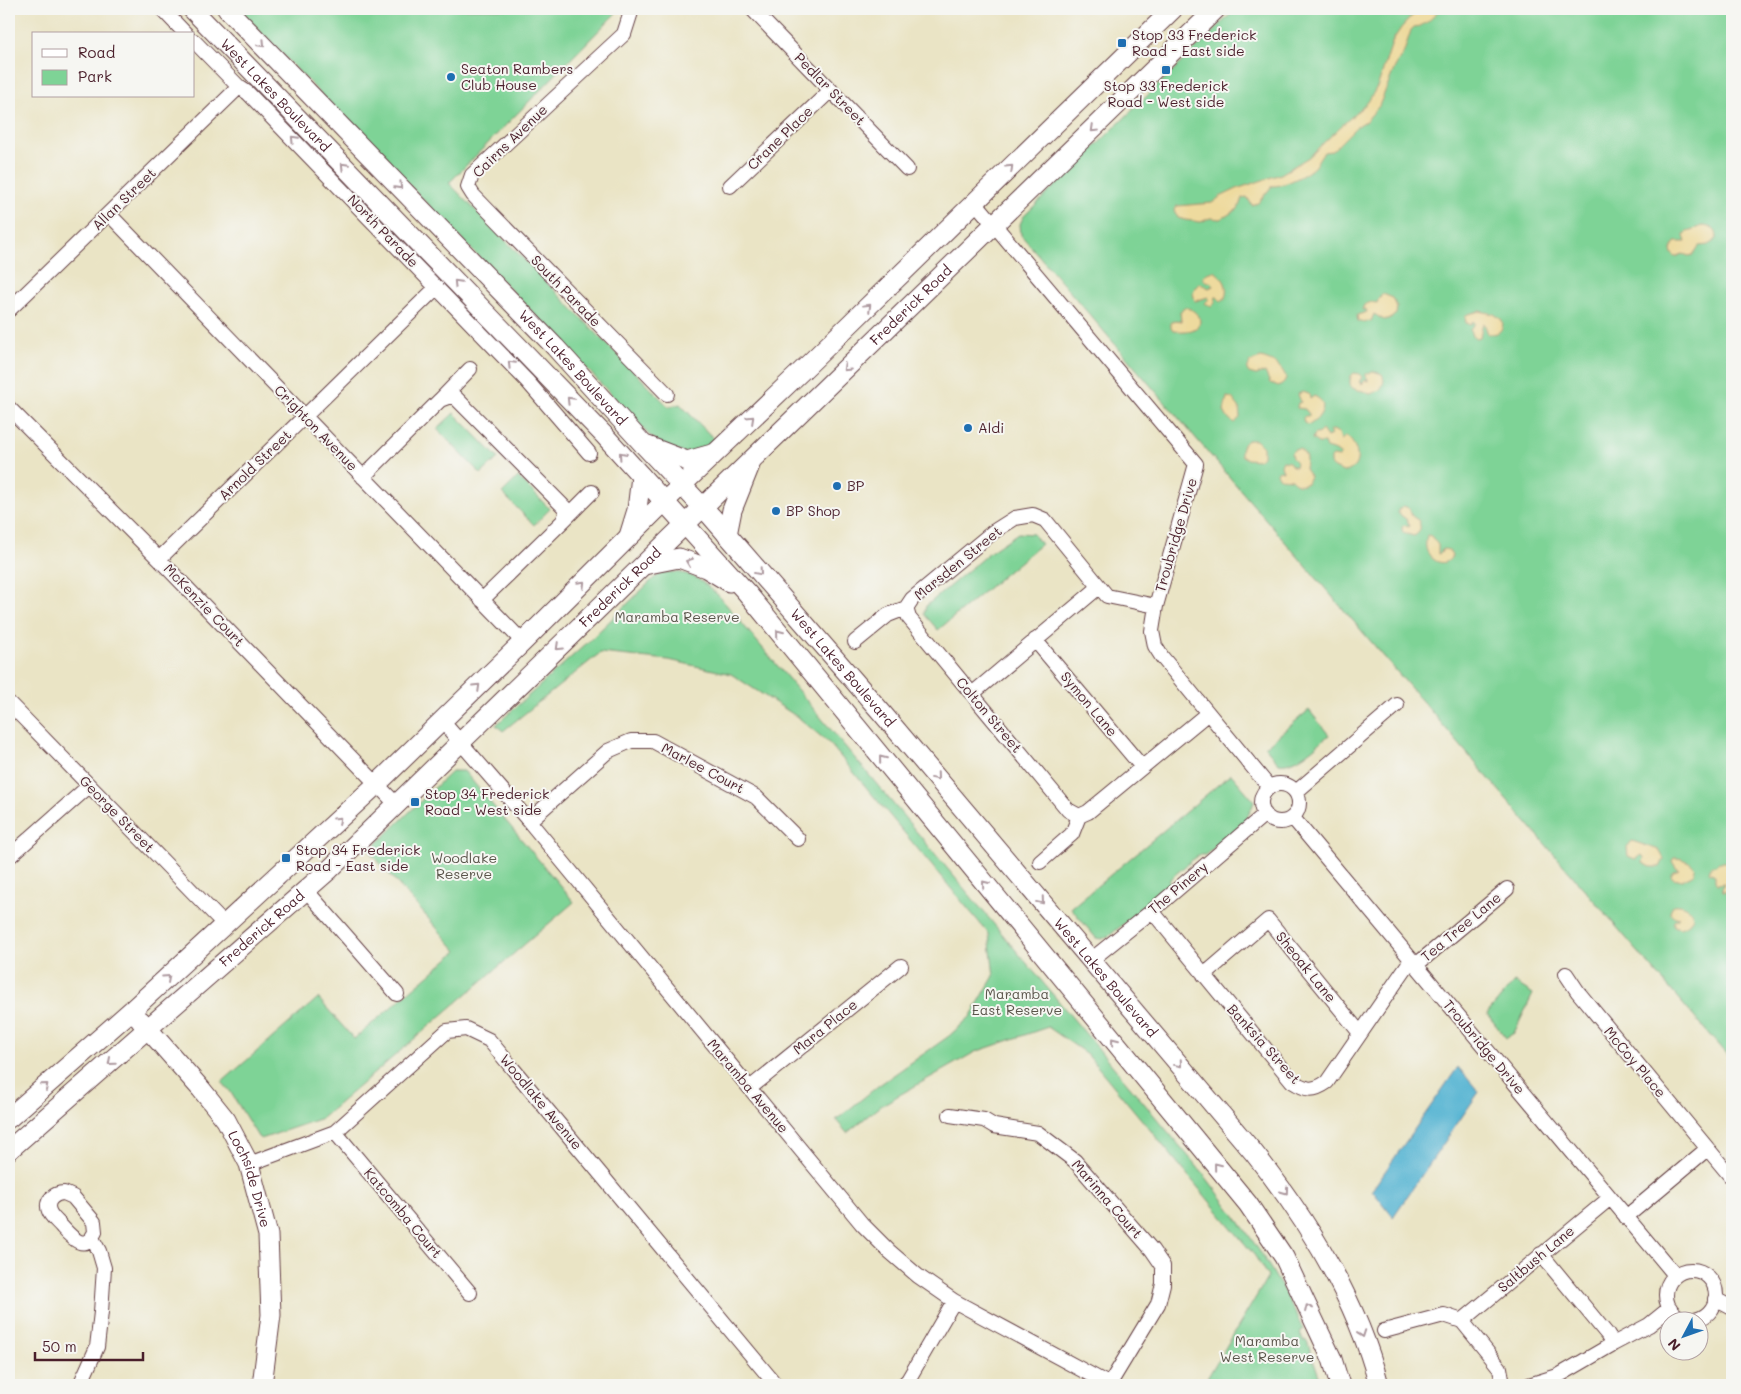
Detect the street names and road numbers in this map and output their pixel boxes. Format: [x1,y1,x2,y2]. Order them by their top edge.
street label: West Lakes Boulevard [217,34,335,156]
street label: Pedlar Street [791,48,870,129]
street label: Cairns Avenue [468,100,551,181]
street label: Crane Place [743,102,817,174]
street label: Allan Street [87,163,160,234]
street label: North Parade [344,190,423,271]
street label: South Parade [527,251,605,331]
street label: Frederick Road [865,261,956,349]
street label: West Lakes Boulevard [515,305,631,429]
street label: Crighton Avenue [270,381,362,475]
street label: Arnold Street [214,425,295,504]
street label: Troubridge Drive [1150,475,1201,594]
street label: Marsden Street [910,521,1006,604]
street label: Frederick Road [575,543,665,631]
street label: McKenzie Court [160,559,249,650]
street label: West Lakes Boulevard [787,604,900,731]
street label: Symon Lane [1057,667,1122,740]
street label: Colton Street [952,673,1027,756]
street label: Marlee Court [658,738,748,797]
street label: George Street [76,771,159,856]
street label: The Pinery [1144,857,1212,918]
street label: Frederick Road [215,886,308,971]
street label: Tea Tree Lane [1417,888,1505,966]
street label: West Lakes Boulevard [1050,913,1162,1041]
street label: Sheoak Lane [1272,927,1341,1006]
street label: Mara Place [788,995,861,1058]
street label: Troubridge Drive [1439,995,1530,1098]
street label: Banksia Street [1223,1000,1305,1088]
street label: McCoy Place [1600,1022,1671,1101]
street label: Maramba Avenue [703,1035,793,1137]
street label: Woodlake Avenue [496,1050,587,1153]
street label: Lochside Drive [224,1127,276,1230]
street label: Marinna Court [1068,1155,1147,1242]
street label: Katcomba Court [360,1164,447,1262]
street label: Saltbush Lane [1493,1221,1578,1296]

